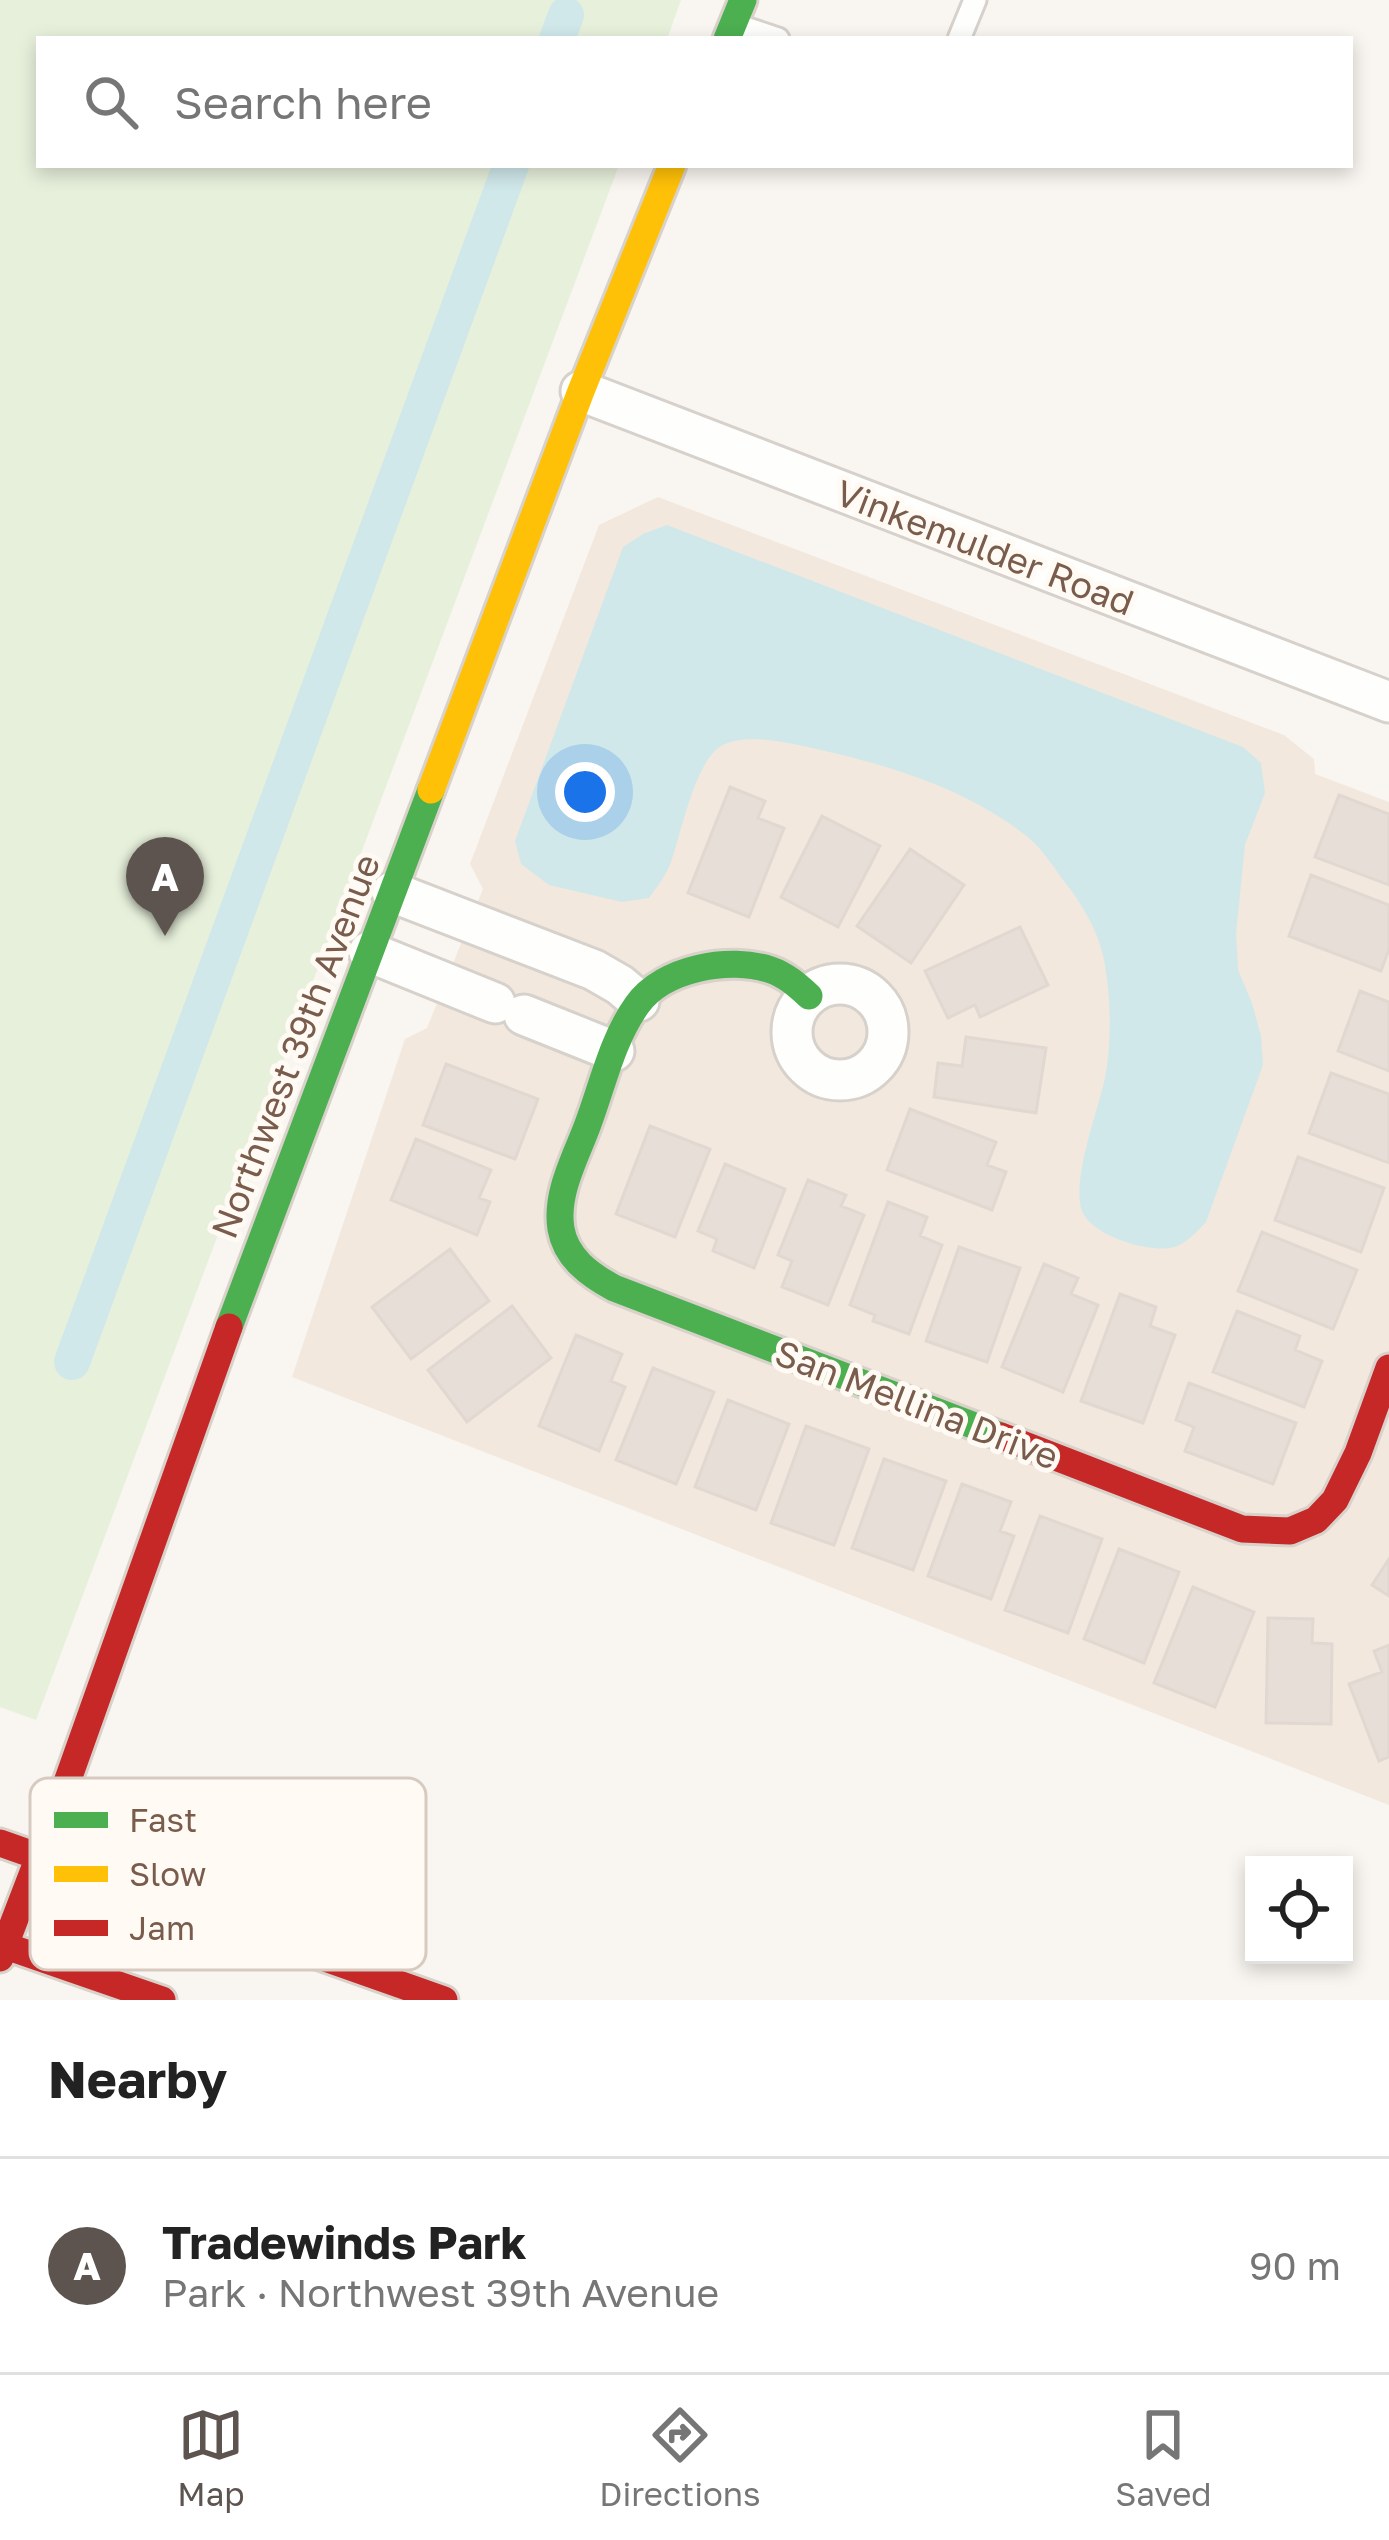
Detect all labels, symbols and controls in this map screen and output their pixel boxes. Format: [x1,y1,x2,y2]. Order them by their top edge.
search box [36,36,1353,168]
icon: search [78,69,144,135]
text: Search here [174,75,432,129]
street label: Vinkemulder Road [830,470,1140,624]
your location [555,762,615,822]
pin: A [126,837,204,936]
street label: Northwest 39th Avenue [202,848,388,1244]
street label: San Mellina Drive [769,1330,1065,1478]
legend [30,1778,426,1970]
text: Fast [129,1800,197,1839]
text: Slow [129,1854,207,1893]
map controls [1245,1856,1353,1964]
button: locate [1245,1856,1353,1964]
text: Jam [129,1908,195,1947]
text: Nearby [48,2048,227,2109]
text: Tradewinds Park [162,2215,527,2269]
text: A [73,2242,101,2289]
text: 90 m [1249,2242,1341,2289]
text: Park · Northwest 39th Avenue [162,2269,719,2316]
tab: Map [177,2402,245,2513]
tab: Directions [599,2402,761,2513]
tab: Saved [1115,2402,1212,2513]

